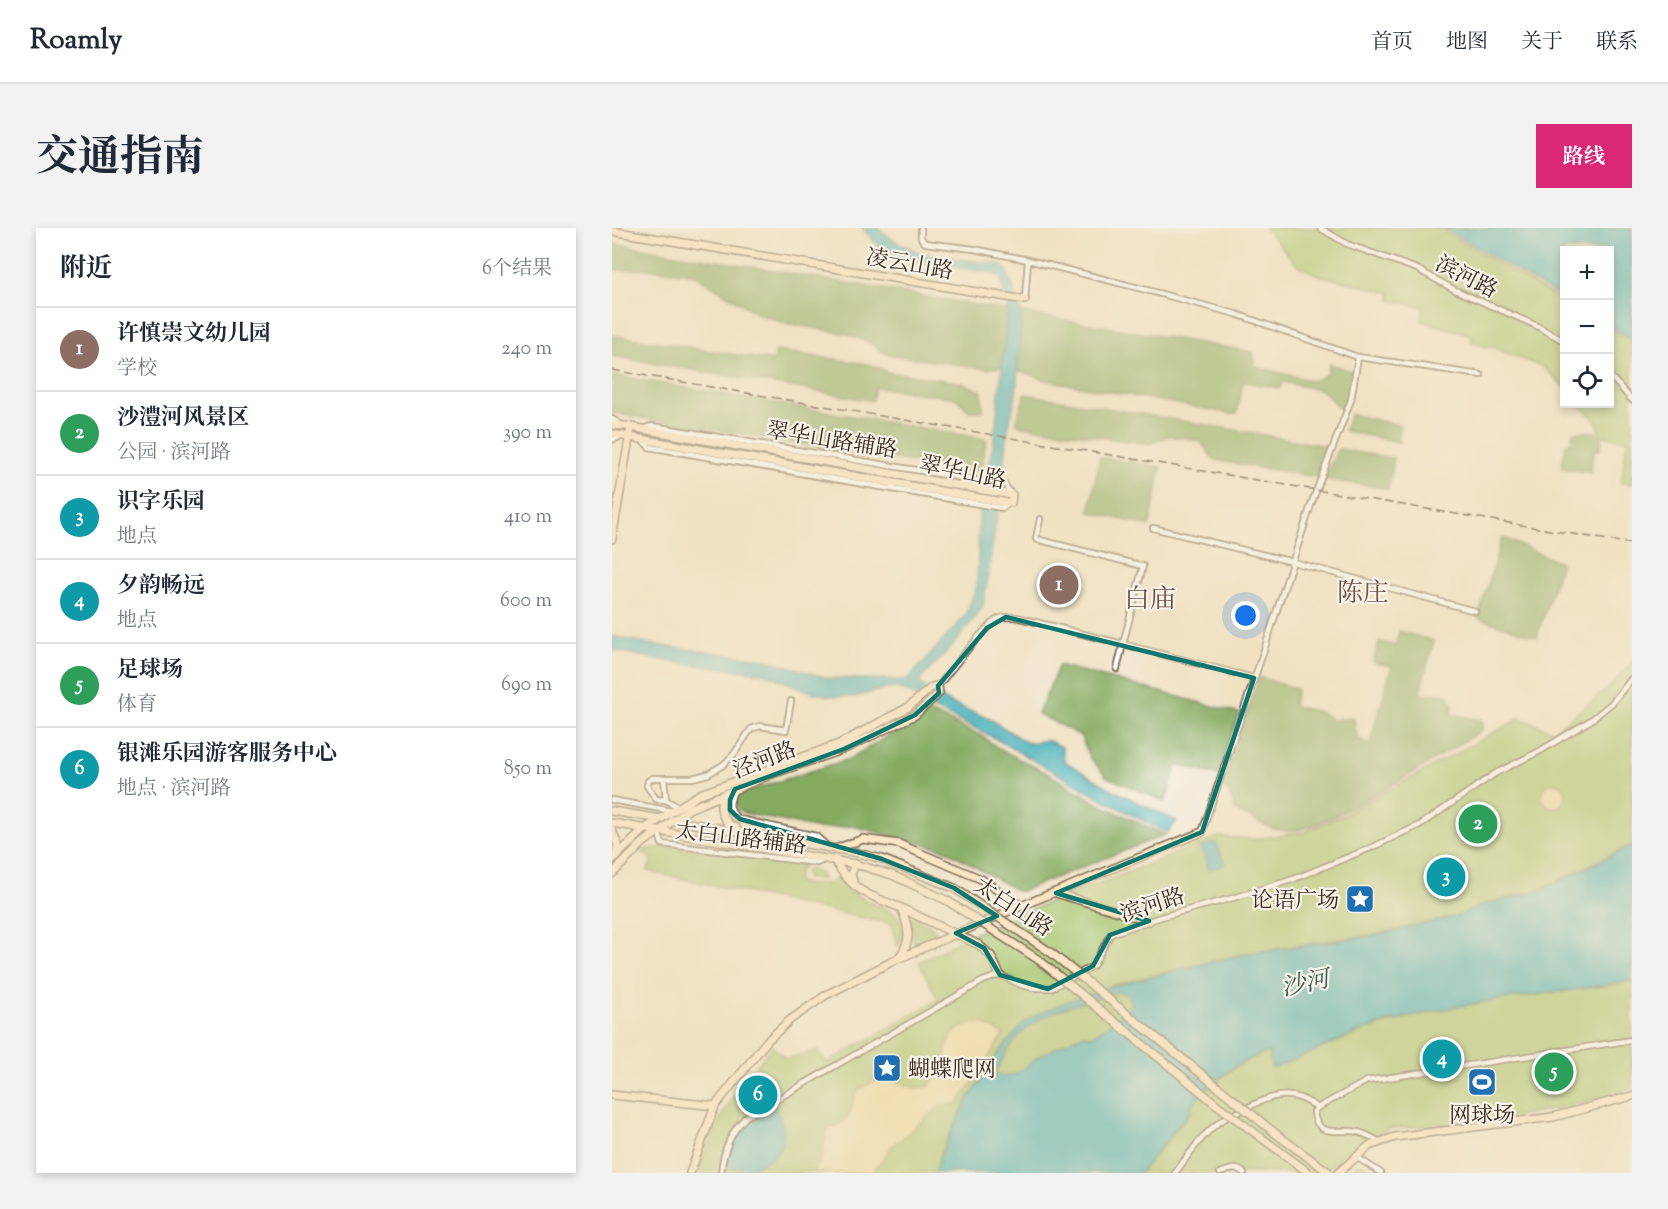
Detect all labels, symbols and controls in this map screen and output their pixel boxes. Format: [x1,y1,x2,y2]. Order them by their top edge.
text: Roamly [30,21,122,61]
text: 首页 [1371,28,1413,58]
text: 地图 [1446,28,1488,58]
text: 关于 [1521,28,1563,58]
text: 联系 [1596,28,1638,58]
button: 路线 [1536,124,1632,188]
text: 交通指南 [36,130,204,190]
street label: 凌云山路 [863,243,956,289]
map controls [1560,246,1614,408]
button: + [1560,246,1614,300]
street label: 滨河路 [1429,249,1502,308]
text: 附近 [60,251,112,288]
text: 6个结果 [482,255,552,284]
button: − [1560,300,1614,354]
text: 许慎崇文幼儿园 [117,319,271,351]
text: 1 [76,335,83,364]
text: 240 m [501,335,552,364]
button: locate [1560,354,1614,408]
text: 学校 [117,355,157,384]
text: 沙澧河风景区 [117,403,249,435]
street label: 翠华山路辅路 [764,416,899,468]
text: 2 [75,419,84,448]
text: 390 m [503,419,552,448]
text: 公园 · 滨河路 [117,439,231,468]
street label: 翠华山路 [916,449,1009,499]
text: 识字乐园 [117,487,205,519]
text: 3 [75,503,84,532]
text: 410 m [504,503,552,532]
text: 地点 [117,523,157,552]
pin: 1 [1040,562,1078,608]
text: 夕韵畅远 [117,571,205,603]
district label: 陈庄 [1337,576,1389,613]
district label: 白庙 [1124,582,1176,619]
text: 4 [74,587,85,616]
text: 600 m [500,587,552,616]
your location [1231,601,1260,630]
text: 地点 [117,607,157,636]
text: 足球场 [117,655,183,687]
text: 5 [76,671,83,700]
text: 690 m [501,671,552,700]
text: 体育 [117,691,157,720]
street label: 泾河路 [729,735,802,789]
text: 银滩乐园游客服务中心 [117,739,337,771]
text: 6 [75,755,84,784]
text: 850 m [504,755,552,784]
text: 地点 · 滨河路 [117,775,231,804]
pin: 2 [1458,802,1498,846]
street label: 太白山路辅路 [673,816,808,864]
pin: 3 [1426,854,1466,900]
street label: 太白山路 [967,871,1058,946]
street label: 滨河路 [1117,881,1189,932]
place icon: 论语广场 [1344,883,1376,915]
place label: 论语广场 [1251,886,1339,918]
water label: 沙河 [1278,963,1336,1007]
pin: 4 [1422,1036,1462,1082]
pin: 5 [1534,1050,1574,1094]
place icon: 蝴蝶爬网 [871,1052,903,1084]
place label: 蝴蝶爬网 [908,1055,996,1087]
sports icon: 网球场 [1466,1066,1498,1098]
pin: 6 [738,1072,778,1118]
place label: 网球场 [1449,1101,1515,1133]

